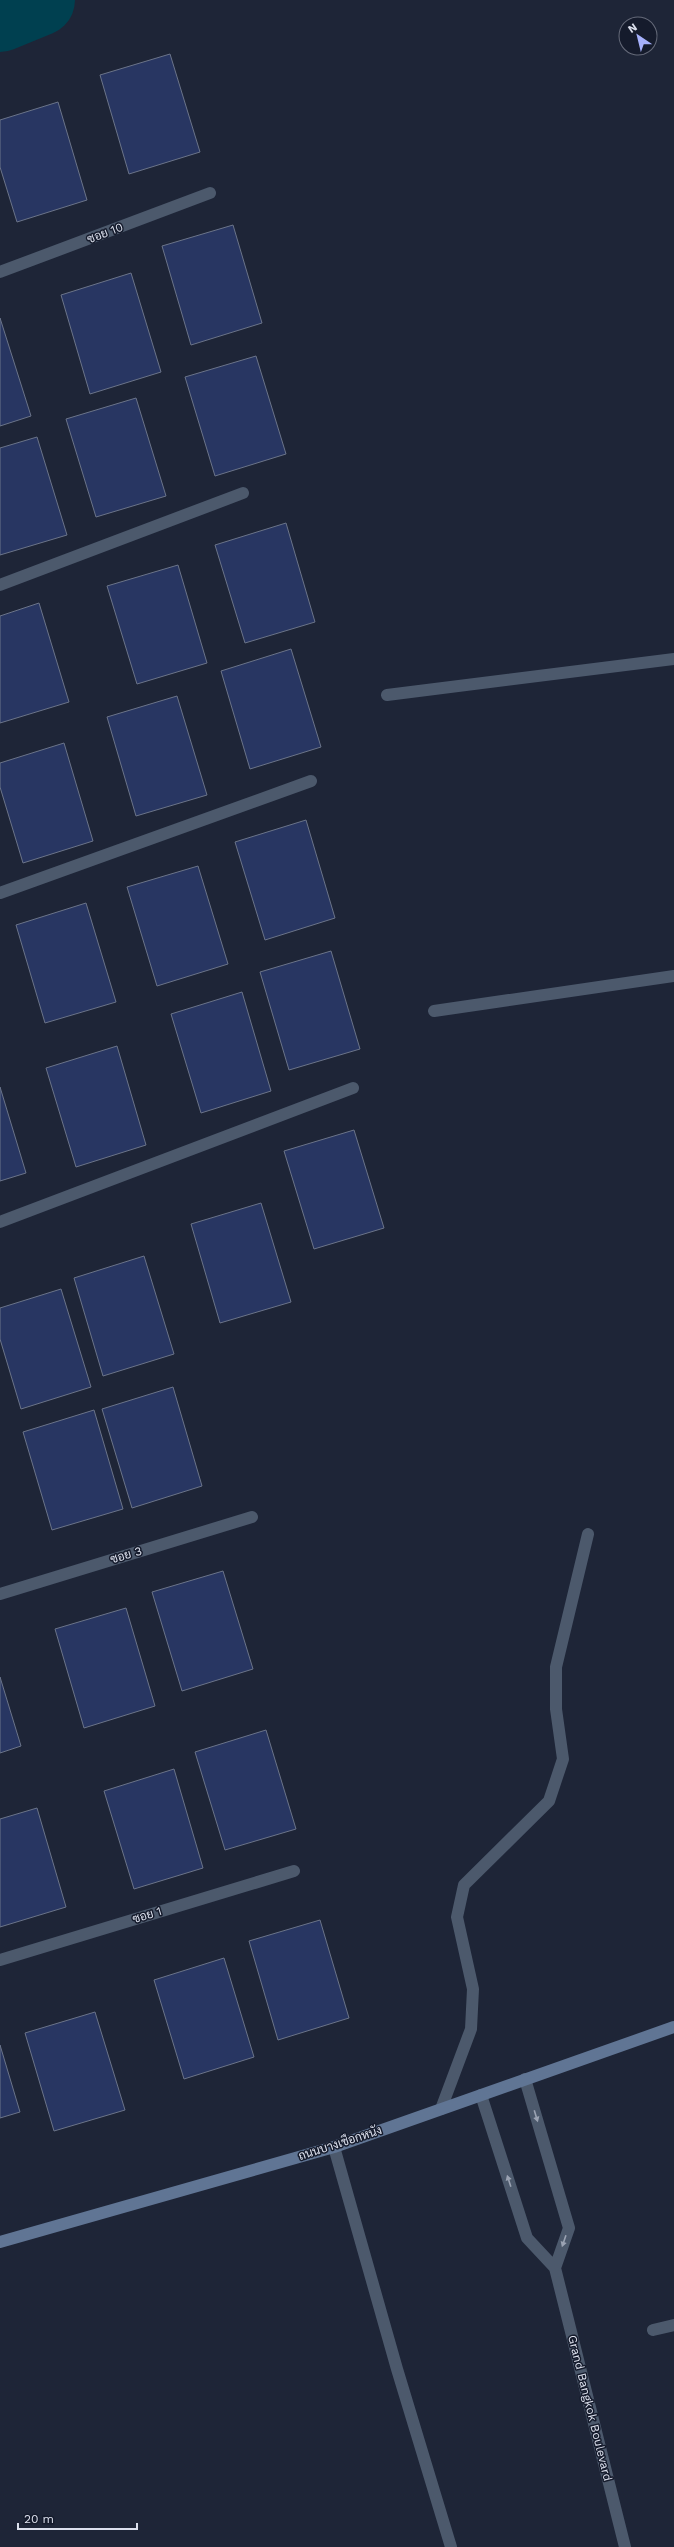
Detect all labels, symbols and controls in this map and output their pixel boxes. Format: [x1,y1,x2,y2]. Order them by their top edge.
north arrow [618,16,658,56]
text: N [625,21,640,36]
street label: ซอย 10 [85,220,125,246]
street label: ซอย 3 [108,1544,144,1566]
street label: ซอย 1 [131,1904,163,1926]
one-way arrow [533,2111,539,2123]
street label: ถนนบางเชือกหนัง [296,2123,384,2163]
one-way arrow [506,2174,512,2186]
one-way arrow [561,2235,567,2247]
street label: Grand Bangkok Boulevard [565,2333,615,2483]
scale bar [18,2505,137,2531]
text: 20 m [24,2512,54,2526]

